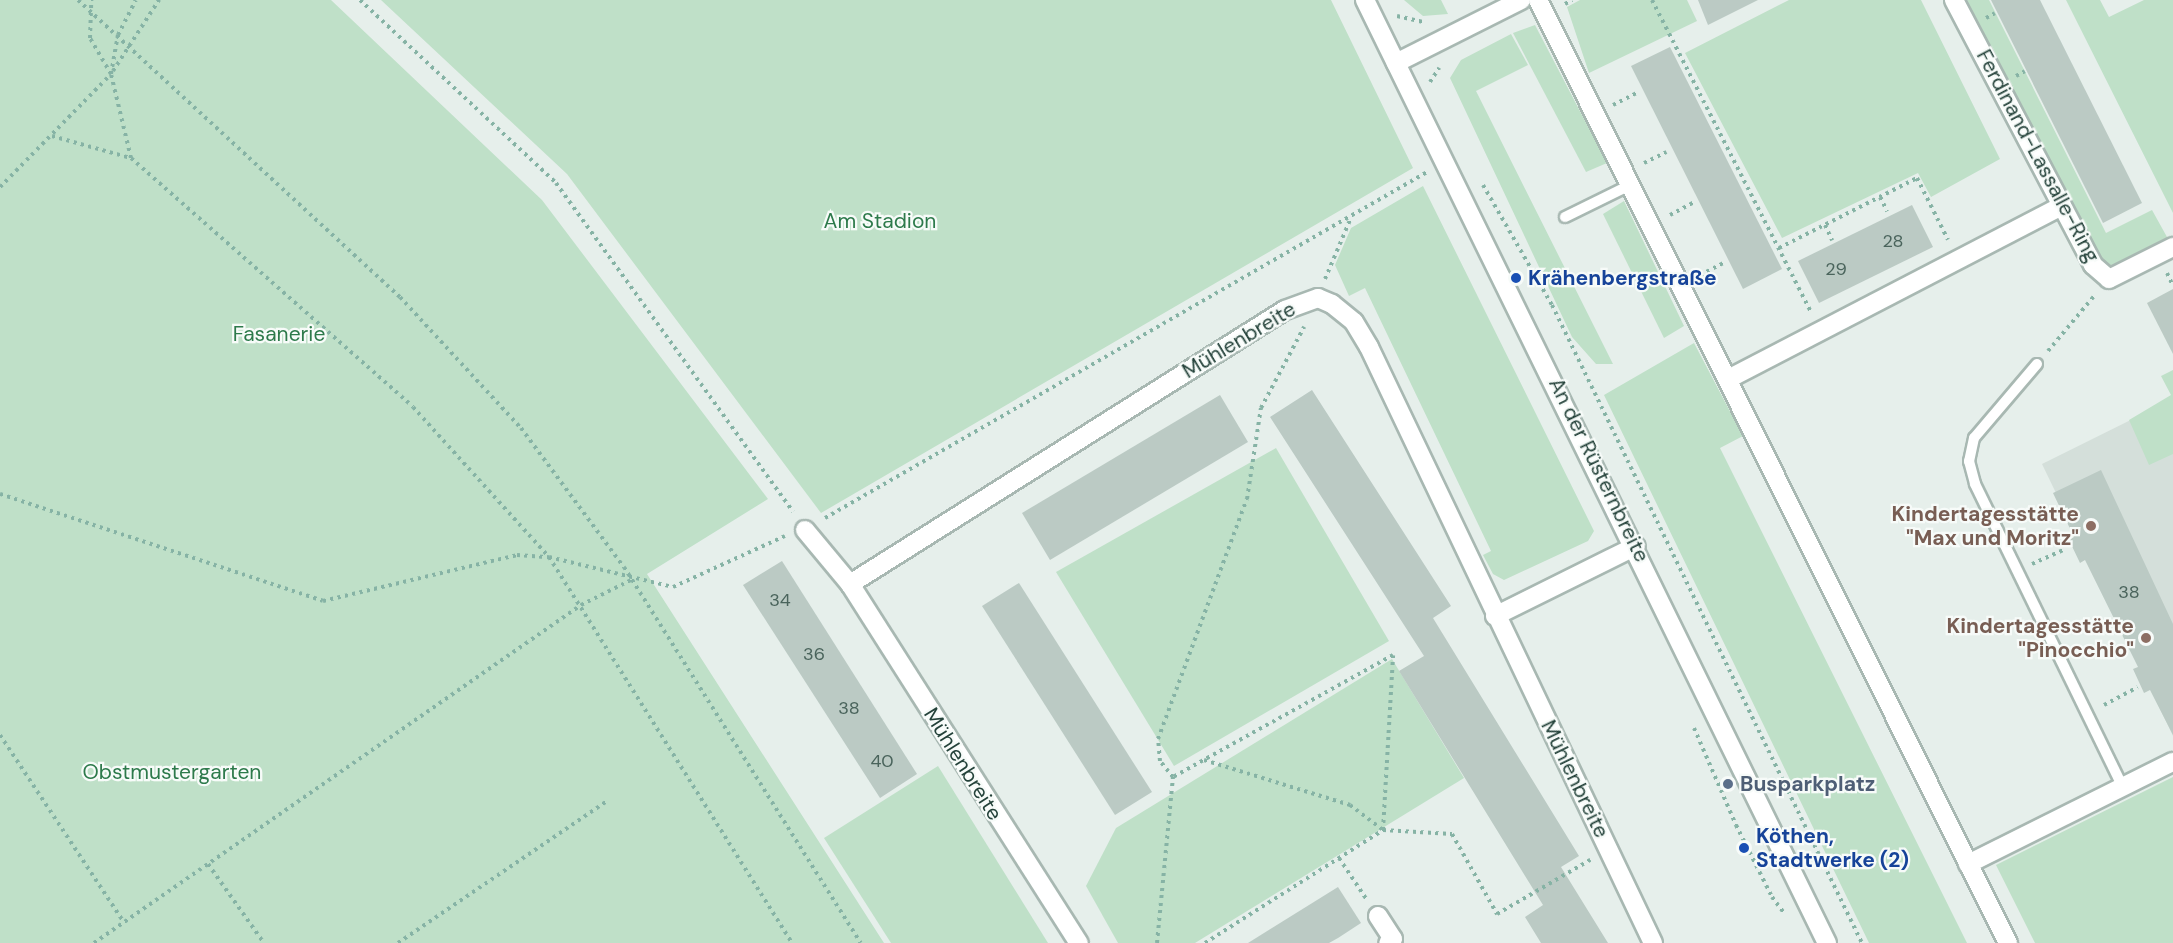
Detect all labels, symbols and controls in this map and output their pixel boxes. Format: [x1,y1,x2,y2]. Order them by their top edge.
street label: Ferdinand-Lassalle-Ring [1971,45,2105,267]
park label: Am Stadion [824,208,936,234]
house number: 28 [1882,230,1904,252]
house number: 29 [1825,258,1847,280]
place label: Krähenbergstraße [1528,265,1717,291]
marker: Krähenbergstraße [1509,271,1523,285]
street label: Mühlenbreite [1178,296,1300,384]
park label: Fasanerie [233,321,325,347]
street label: An der Rüsternbreite [1543,374,1655,566]
place label: Kindertagesstätte "Max und Moritz" [1892,501,2079,551]
marker: Kindertagesstätte "Max und Moritz" [2084,519,2098,533]
house number: 38 [2118,581,2140,603]
house number: 34 [769,589,791,611]
place label: Kindertagesstätte "Pinocchio" [1947,613,2134,663]
marker: Kindertagesstätte "Pinocchio" [2139,631,2153,645]
house number: 36 [803,643,825,665]
house number: 38 [838,697,860,719]
street label: Mühlenbreite [918,703,1008,825]
street label: Mühlenbreite [1536,716,1614,842]
house number: 40 [870,750,894,772]
park label: Obstmustergarten [83,759,261,785]
place label: Busparkplatz [1740,771,1875,797]
marker: Busparkplatz [1721,777,1735,791]
place label: Köthen, Stadtwerke (2) [1756,823,1909,873]
marker: Köthen, Stadtwerke (2) [1737,841,1751,855]

